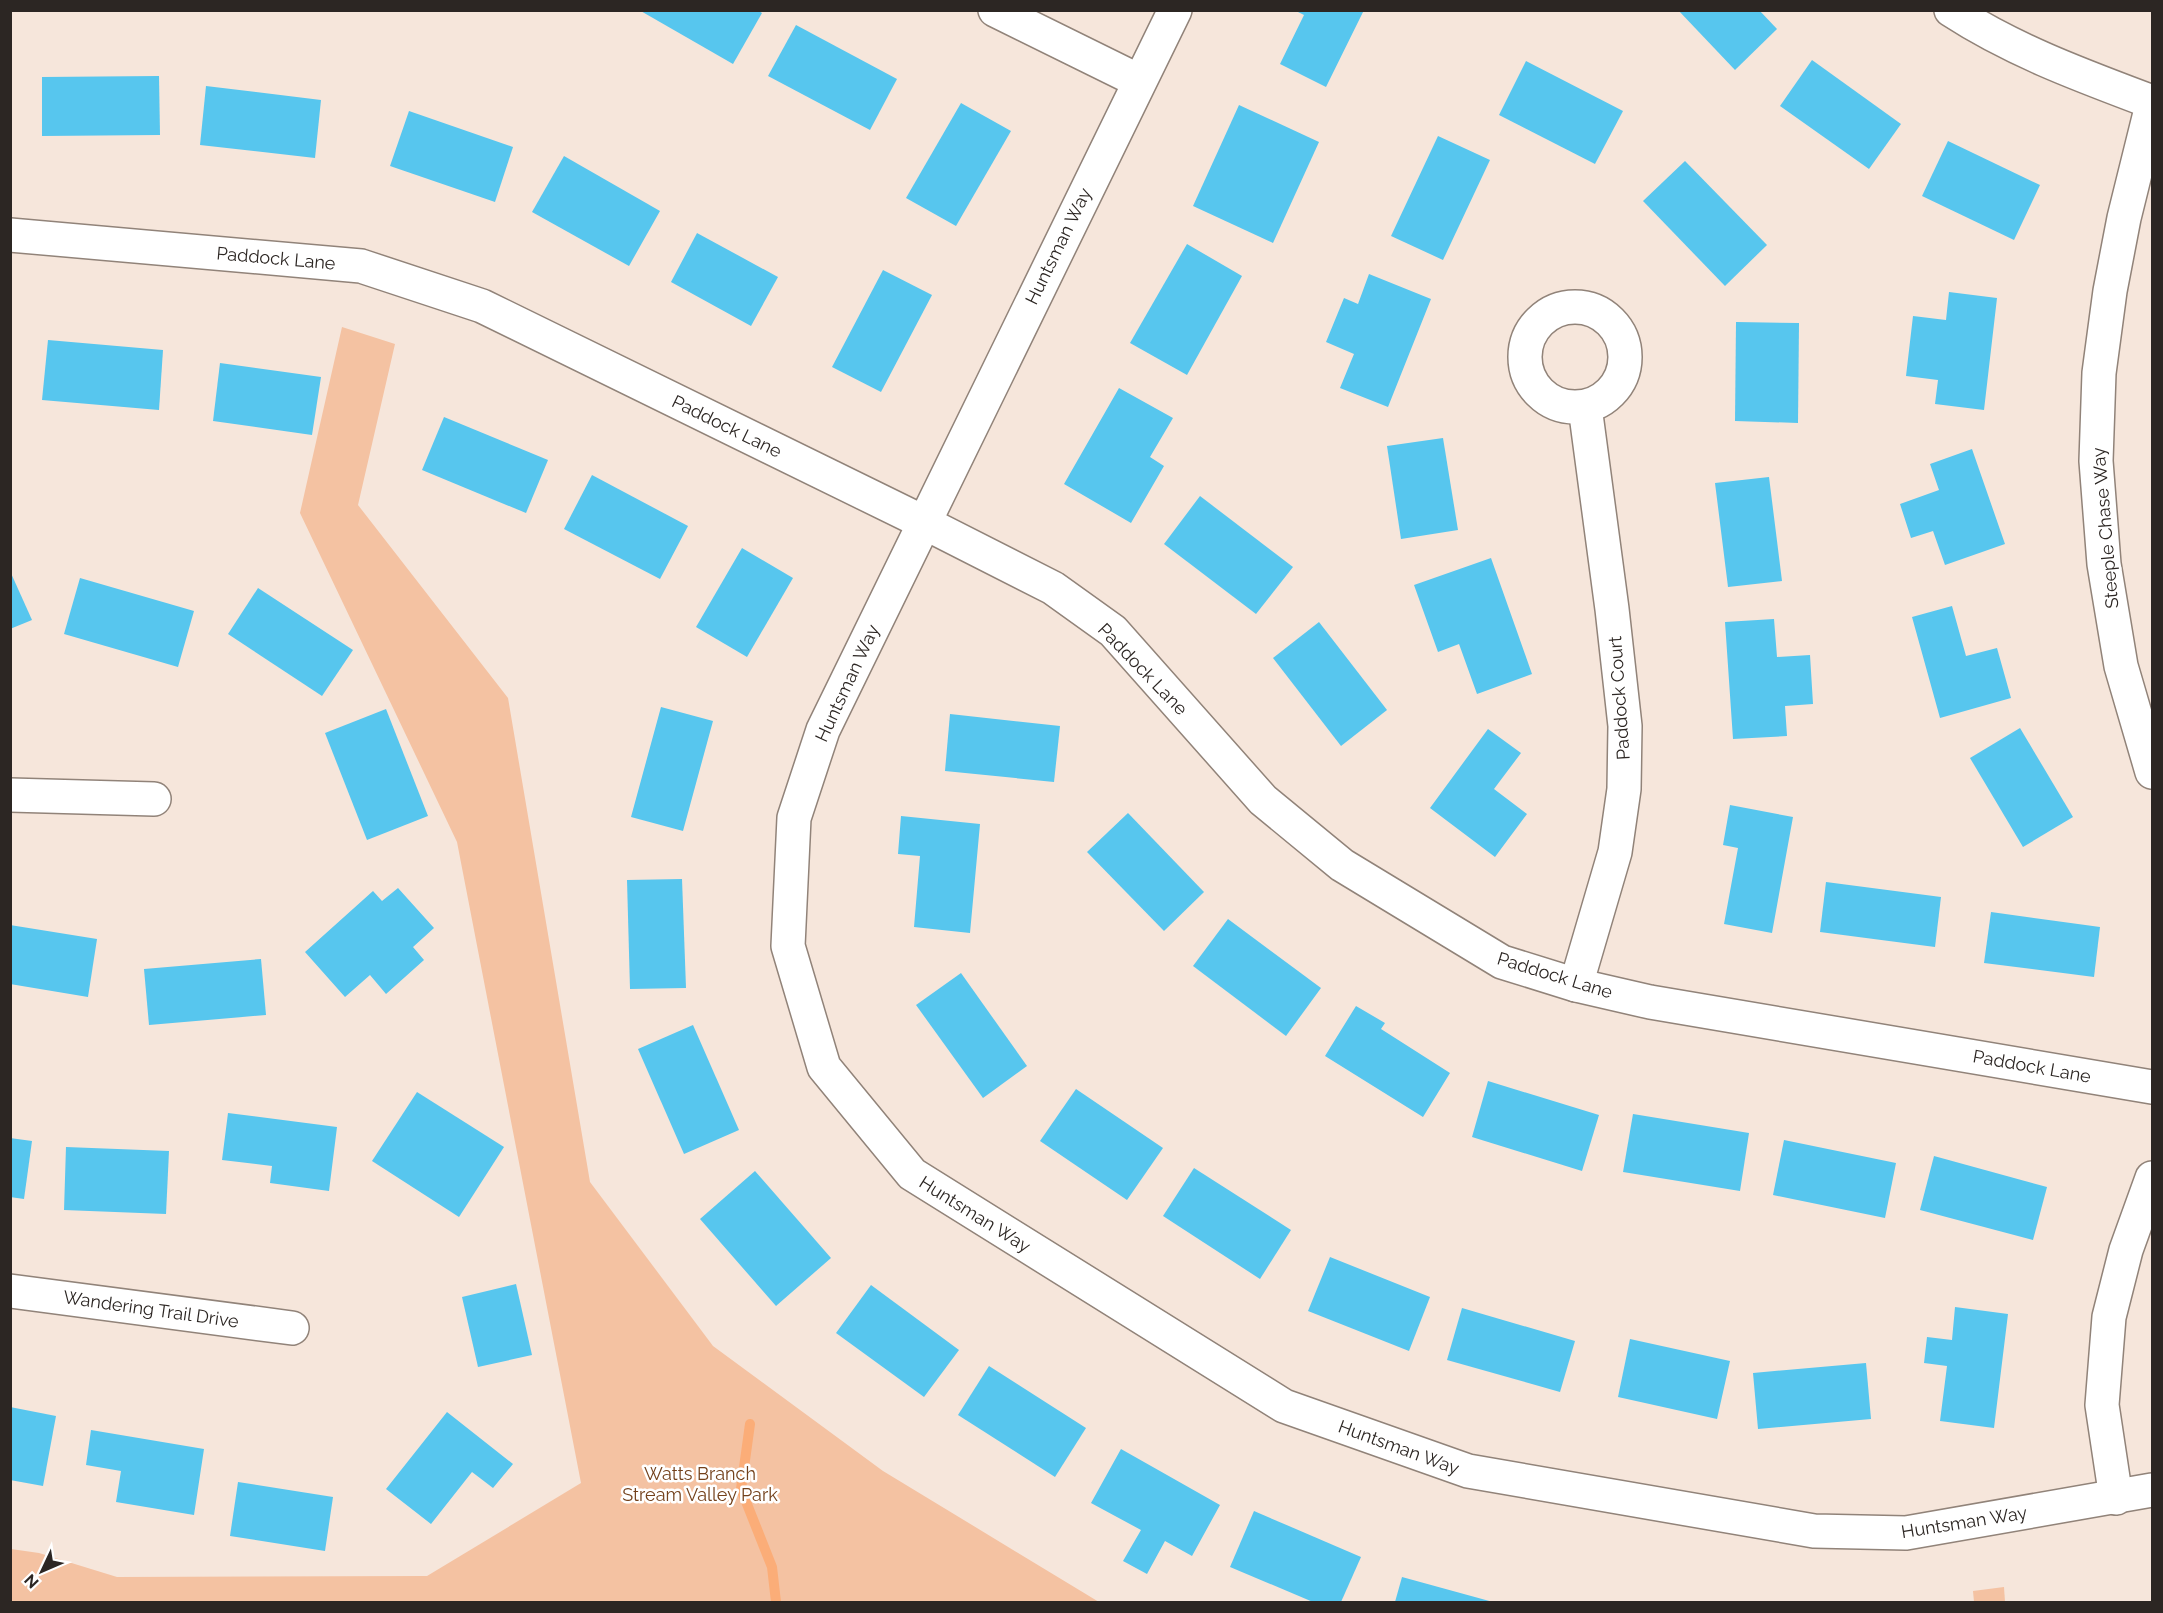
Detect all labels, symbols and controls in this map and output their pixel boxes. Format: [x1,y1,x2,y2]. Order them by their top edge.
street label: Huntsman Way [1021,184,1095,308]
street label: Paddock Lane [216,242,337,274]
street label: Paddock Lane [669,390,786,462]
street label: Steeple Chase Way [2087,446,2123,610]
street label: Paddock Lane [1094,619,1192,720]
street label: Huntsman Way [811,621,883,745]
street label: Paddock Court [1604,635,1634,761]
street label: Paddock Lane [1495,948,1616,1003]
street label: Paddock Lane [1971,1045,2093,1087]
street label: Huntsman Way [916,1171,1035,1257]
street label: Wandering Trail Drive [62,1286,241,1332]
street label: Huntsman Way [1336,1415,1463,1479]
park label: Watts Branch Stream Valley Park [622,1463,778,1505]
street label: Huntsman Way [1900,1502,2029,1542]
north arrow [12,1541,72,1601]
text: N [20,1570,43,1592]

